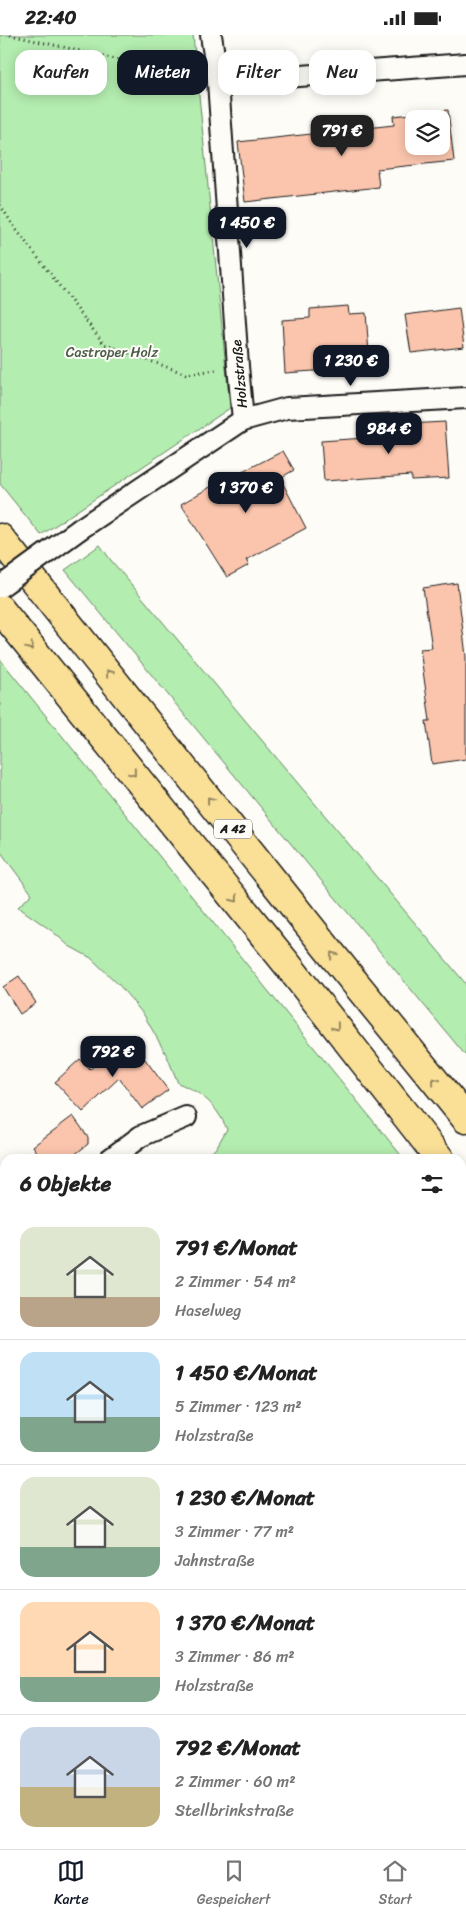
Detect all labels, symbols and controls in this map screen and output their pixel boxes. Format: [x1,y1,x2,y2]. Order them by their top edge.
text: 22:40 [25,1,77,34]
chip: Kaufen [15,50,107,95]
chip: Mieten [117,50,208,95]
chip: Filter [218,50,299,95]
chip: Neu [309,50,376,95]
map controls [405,110,450,155]
button: layers [405,110,450,155]
pin: 791 € [307,115,377,157]
text: 791 € [322,116,362,145]
pin: 1 450 € [201,207,293,249]
text: 1 450 € [219,208,275,237]
street label: Holzstraße [224,338,255,409]
park label: Castroper Holz [66,340,159,365]
pin: 1 230 € [305,345,397,387]
text: 1 230 € [324,346,378,375]
pin: 984 € [354,413,424,455]
text: 984 € [367,414,411,443]
pin: 1 370 € [200,471,292,514]
text: 1 370 € [219,473,273,502]
one-way arrow [25,641,33,650]
one-way arrow [106,670,114,679]
one-way arrow [128,767,137,776]
one-way arrow [207,796,216,806]
road number: A 42 [214,819,252,839]
one-way arrow [229,894,238,903]
one-way arrow [330,952,338,961]
one-way arrow [330,1021,338,1030]
pin: 792 € [78,1035,148,1078]
text: 792 € [92,1037,134,1066]
one-way arrow [433,1078,441,1087]
text: 6 Objekte [20,1165,111,1203]
icon: filters [418,1170,446,1198]
text: 791 €/Monat [175,1229,298,1267]
icon: home [60,1247,120,1307]
text: 2 Zimmer · 54 m² [175,1267,296,1296]
text: Haselweg [175,1296,241,1325]
text: 1 450 €/Monat [175,1354,317,1392]
icon: home [60,1372,120,1432]
text: 5 Zimmer · 123 m² [175,1392,302,1421]
text: Holzstraße [175,1421,254,1450]
text: 1 230 €/Monat [175,1479,315,1517]
icon: home [60,1497,120,1557]
text: 3 Zimmer · 77 m² [175,1517,294,1546]
text: Jahnstraße [175,1546,254,1575]
text: 1 370 €/Monat [175,1604,315,1642]
icon: home [60,1622,120,1682]
text: 3 Zimmer · 86 m² [175,1642,295,1671]
text: Holzstraße [175,1671,254,1700]
text: 792 €/Monat [175,1729,301,1767]
icon: home [60,1747,120,1807]
text: 2 Zimmer · 60 m² [175,1767,295,1796]
text: Stellbrinkstraße [175,1796,294,1825]
tab: Karte [54,1857,89,1912]
tab: Gespeichert [197,1857,270,1912]
tab: Start [379,1857,412,1912]

